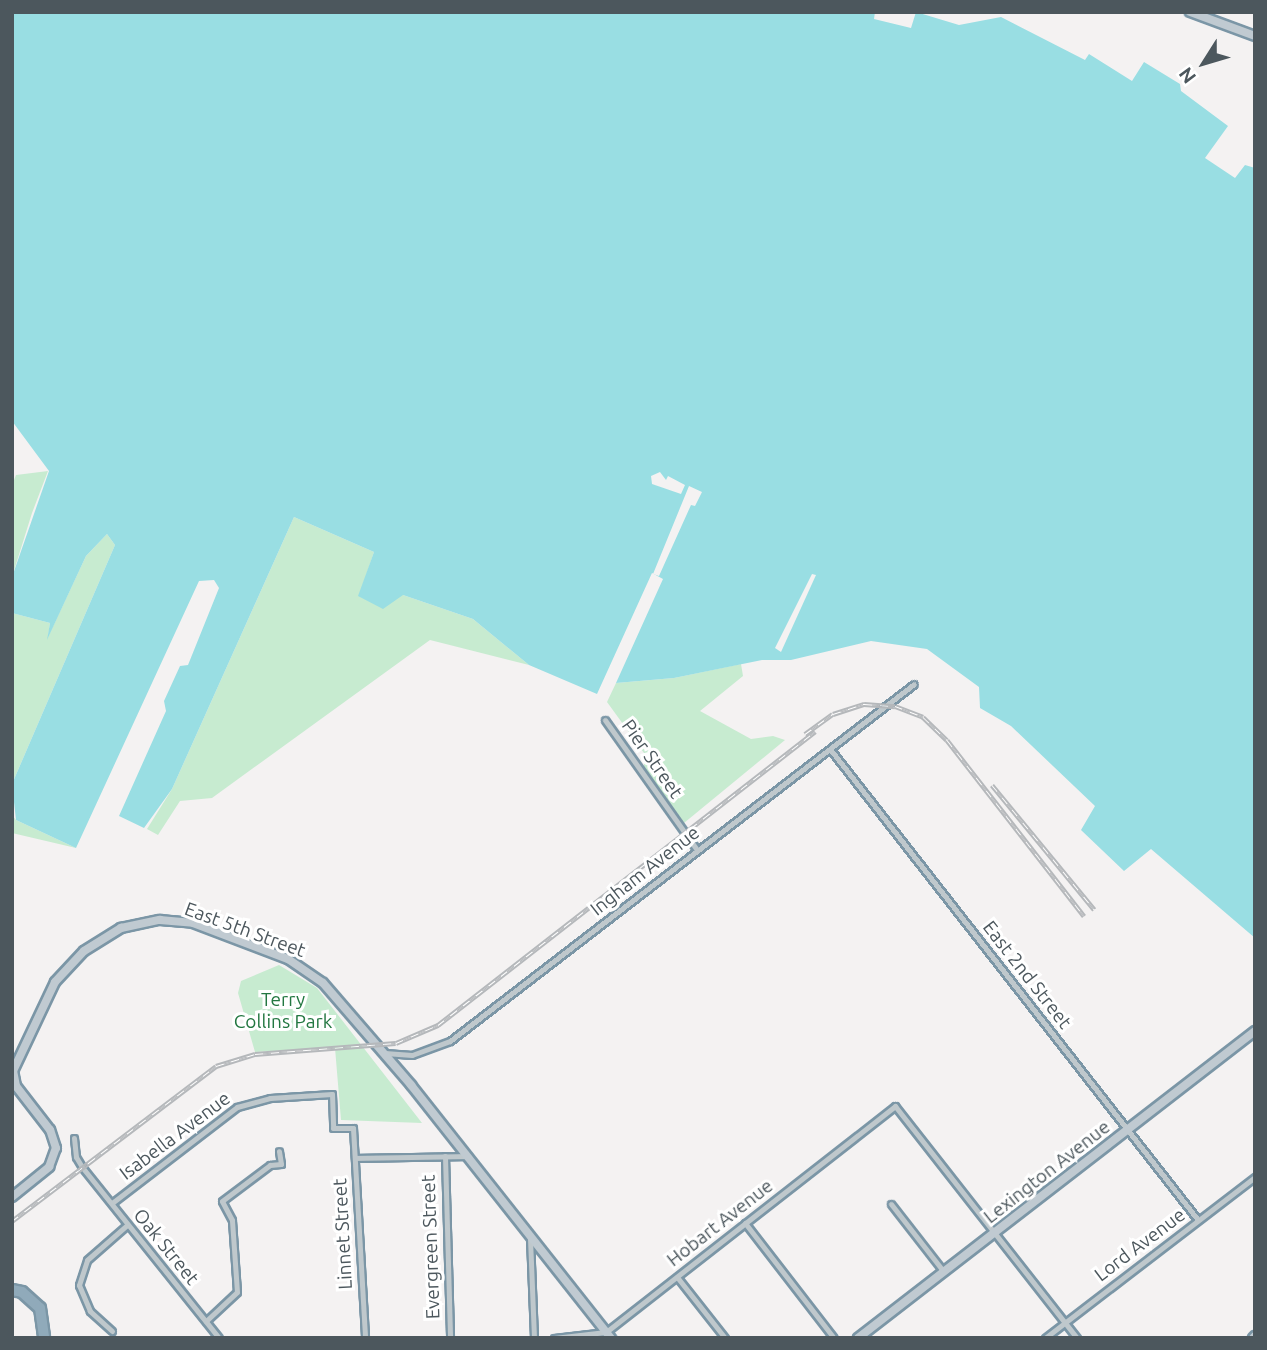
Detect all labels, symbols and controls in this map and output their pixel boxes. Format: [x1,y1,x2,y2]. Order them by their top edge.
north arrow [1169,28,1239,98]
text: N [1174,63,1200,88]
street label: Pier Street [617,715,687,803]
street label: Ingham Avenue [586,821,704,921]
street label: East 5th Street [181,898,309,962]
street label: East 2nd Street [978,917,1076,1033]
park label: Terry Collins Park [234,989,332,1033]
street label: Isabella Avenue [115,1087,235,1185]
street label: Lexington Avenue [979,1116,1115,1228]
street label: Evergreen Street [417,1174,445,1320]
street label: Hobart Avenue [662,1175,778,1271]
street label: Linnet Street [329,1178,357,1290]
street label: Oak Street [128,1204,204,1290]
street label: Lord Avenue [1090,1204,1190,1286]

